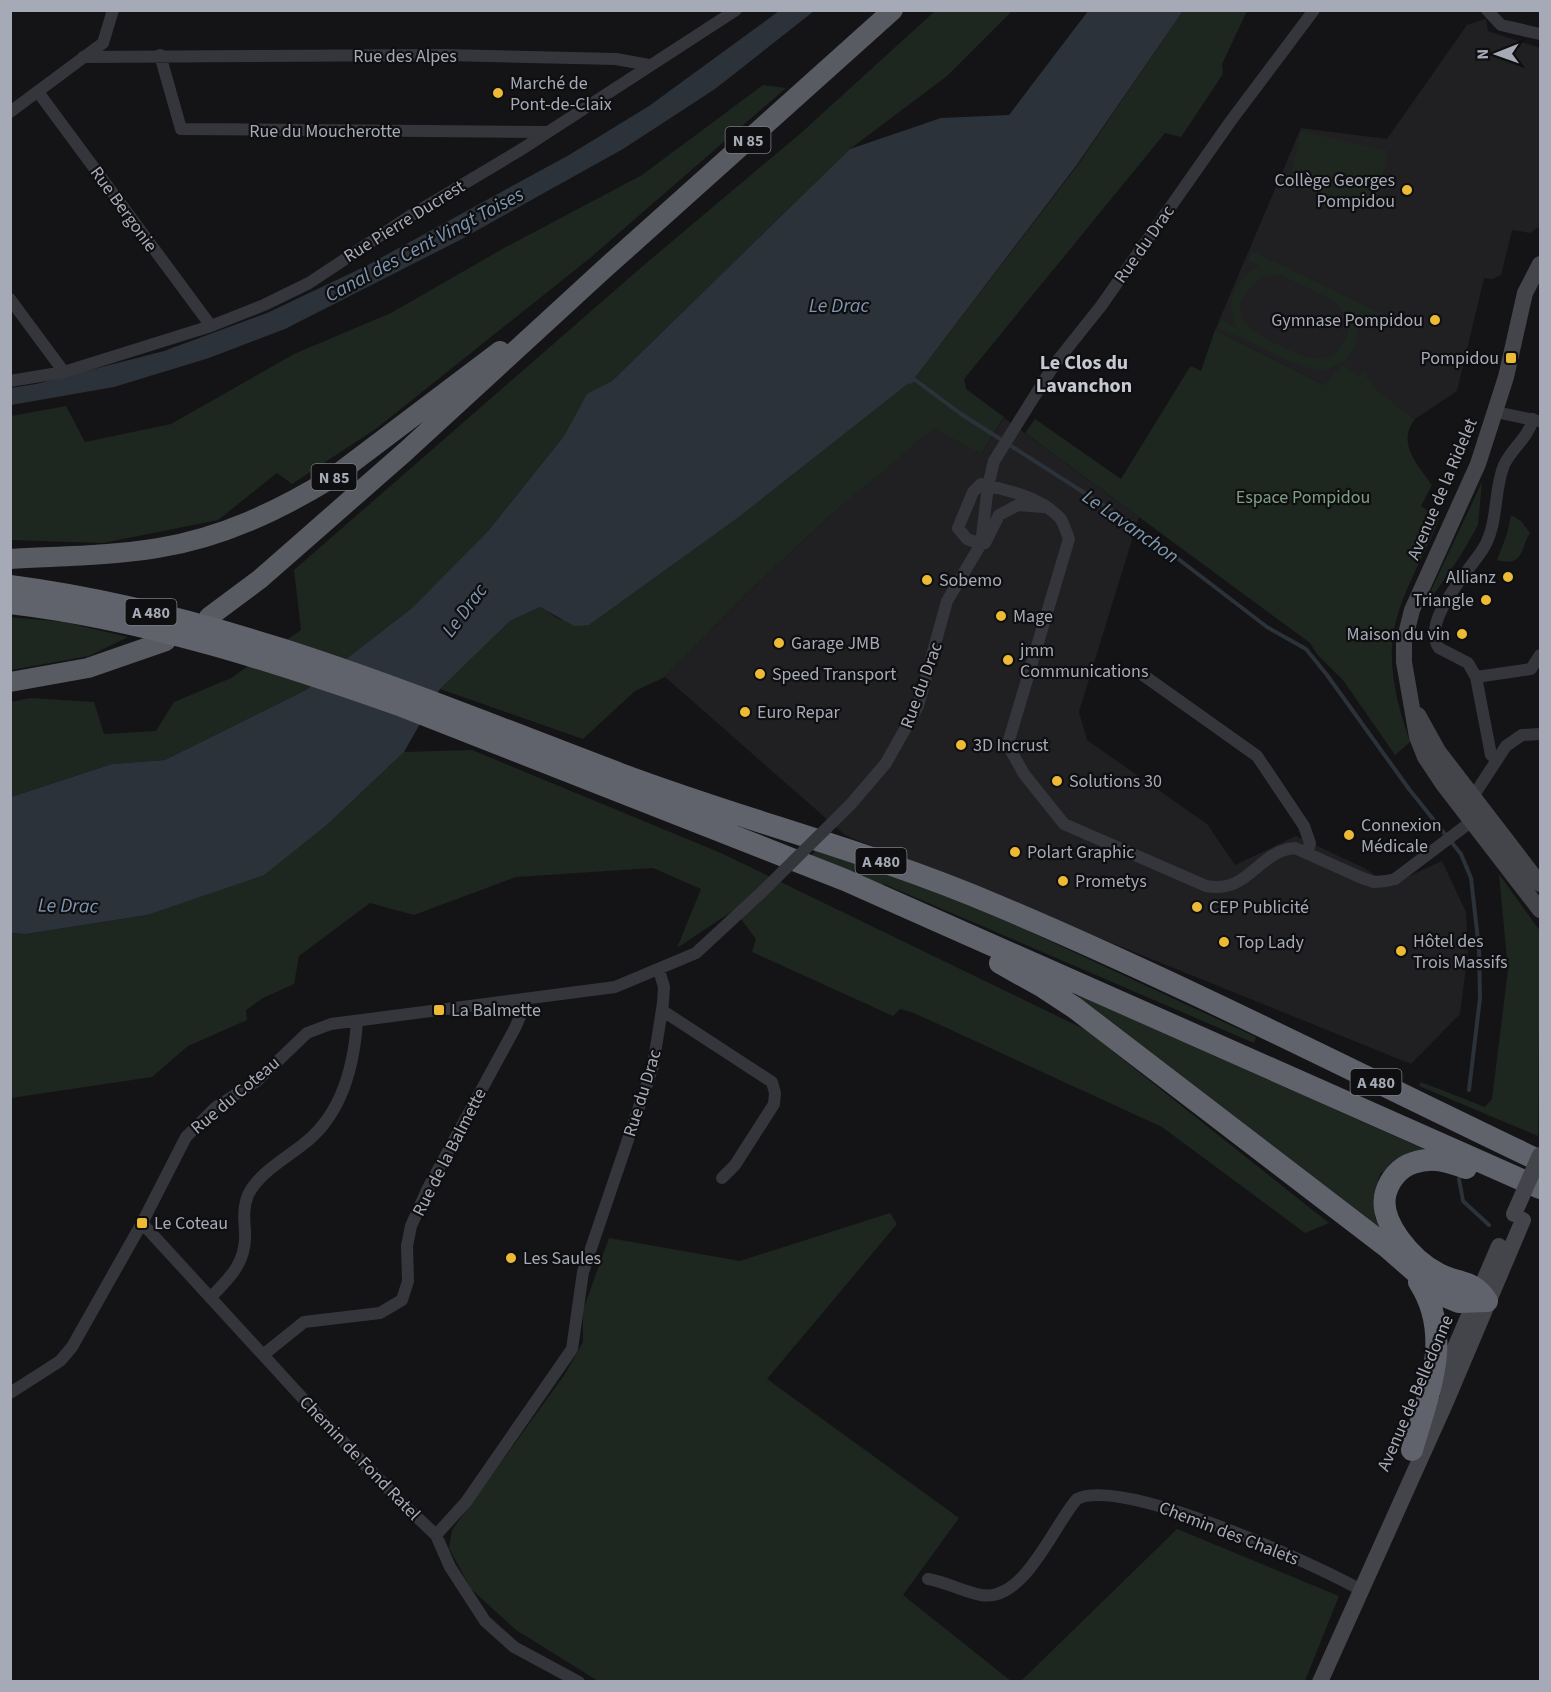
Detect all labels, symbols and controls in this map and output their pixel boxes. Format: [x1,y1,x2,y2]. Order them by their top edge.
north arrow [1467,24,1527,84]
street label: Rue des Alpes [353,44,457,69]
text: N [1472,49,1494,60]
place label: Marché de Pont-de-Claix [510,71,612,117]
marker: Marché de Pont-de-Claix [491,86,505,100]
street label: Rue du Moucherotte [249,119,401,144]
road number: N 85 [726,127,771,153]
street label: Rue Bergonie [84,162,163,257]
place label: Collège Georges Pompidou [1275,168,1395,214]
street label: Rue Pierre Ducrest [339,174,470,269]
water label: Canal des Cent Vingt Toises [320,181,529,309]
marker: Collège Georges Pompidou [1400,183,1414,197]
street label: Rue du Drac [1108,200,1180,288]
water label: Le Drac [809,292,870,320]
place label: Gymnase Pompidou [1271,308,1423,333]
marker: Gymnase Pompidou [1428,313,1442,327]
place label: Pompidou [1421,346,1499,371]
district label: Le Clos du Lavanchon [1036,349,1132,400]
marker: Pompidou [1504,351,1518,365]
street label: Avenue de la Ridelet [1401,414,1484,564]
road number: N 85 [312,464,356,490]
water label: Le Lavanchon [1076,483,1184,570]
park label: Espace Pompidou [1236,485,1370,510]
place label: Allianz [1446,565,1496,590]
place label: Sobemo [939,568,1002,593]
marker: Allianz [1501,570,1515,584]
marker: Sobemo [920,573,934,587]
water label: Le Drac [435,578,494,643]
place label: Triangle [1413,588,1474,613]
marker: Triangle [1479,593,1493,607]
road number: A 480 [126,599,176,625]
place label: Mage [1013,604,1053,629]
marker: Mage [994,609,1008,623]
place label: Maison du vin [1347,622,1450,647]
marker: Maison du vin [1455,627,1469,641]
place label: Garage JMB [791,631,880,656]
marker: Garage JMB [772,636,786,650]
place label: jmm Communications [1019,638,1148,684]
street label: Rue du Drac [894,639,949,732]
marker: jmm Communications [1001,653,1015,667]
place label: Speed Transport [772,662,896,687]
marker: Speed Transport [753,667,767,681]
place label: Euro Repar [757,700,841,725]
marker: Euro Repar [738,705,752,719]
place label: 3D Incrust [973,733,1049,758]
marker: 3D Incrust [954,738,968,752]
place label: Solutions 30 [1069,769,1162,794]
marker: Solutions 30 [1050,774,1064,788]
place label: Connexion Médicale [1361,813,1442,859]
marker: Connexion Médicale [1342,828,1356,842]
place label: Polart Graphic [1027,840,1135,865]
marker: Polart Graphic [1008,845,1022,859]
road number: A 480 [856,848,906,874]
place label: Prometys [1075,869,1147,894]
marker: Prometys [1056,874,1070,888]
water label: Le Drac [37,891,99,921]
place label: CEP Publicité [1209,895,1309,920]
marker: CEP Publicité [1190,900,1204,914]
place label: Hôtel des Trois Massifs [1413,929,1508,975]
place label: Top Lady [1236,930,1305,955]
marker: Top Lady [1217,935,1231,949]
marker: Hôtel des Trois Massifs [1394,944,1408,958]
place label: La Balmette [451,998,541,1023]
marker: La Balmette [432,1003,446,1017]
street label: Rue du Drac [617,1046,668,1140]
street label: Rue du Coteau [186,1051,285,1140]
road number: A 480 [1350,1069,1402,1095]
street label: Rue de la Balmette [406,1084,493,1221]
place label: Le Coteau [154,1211,228,1236]
marker: Le Coteau [135,1216,149,1230]
place label: Les Saules [523,1246,601,1271]
marker: Les Saules [504,1251,518,1265]
street label: Avenue de Belledonne [1371,1311,1460,1475]
street label: Chemin de Fond Ratel [294,1390,426,1526]
street label: Chemin des Chalets [1155,1495,1302,1572]

